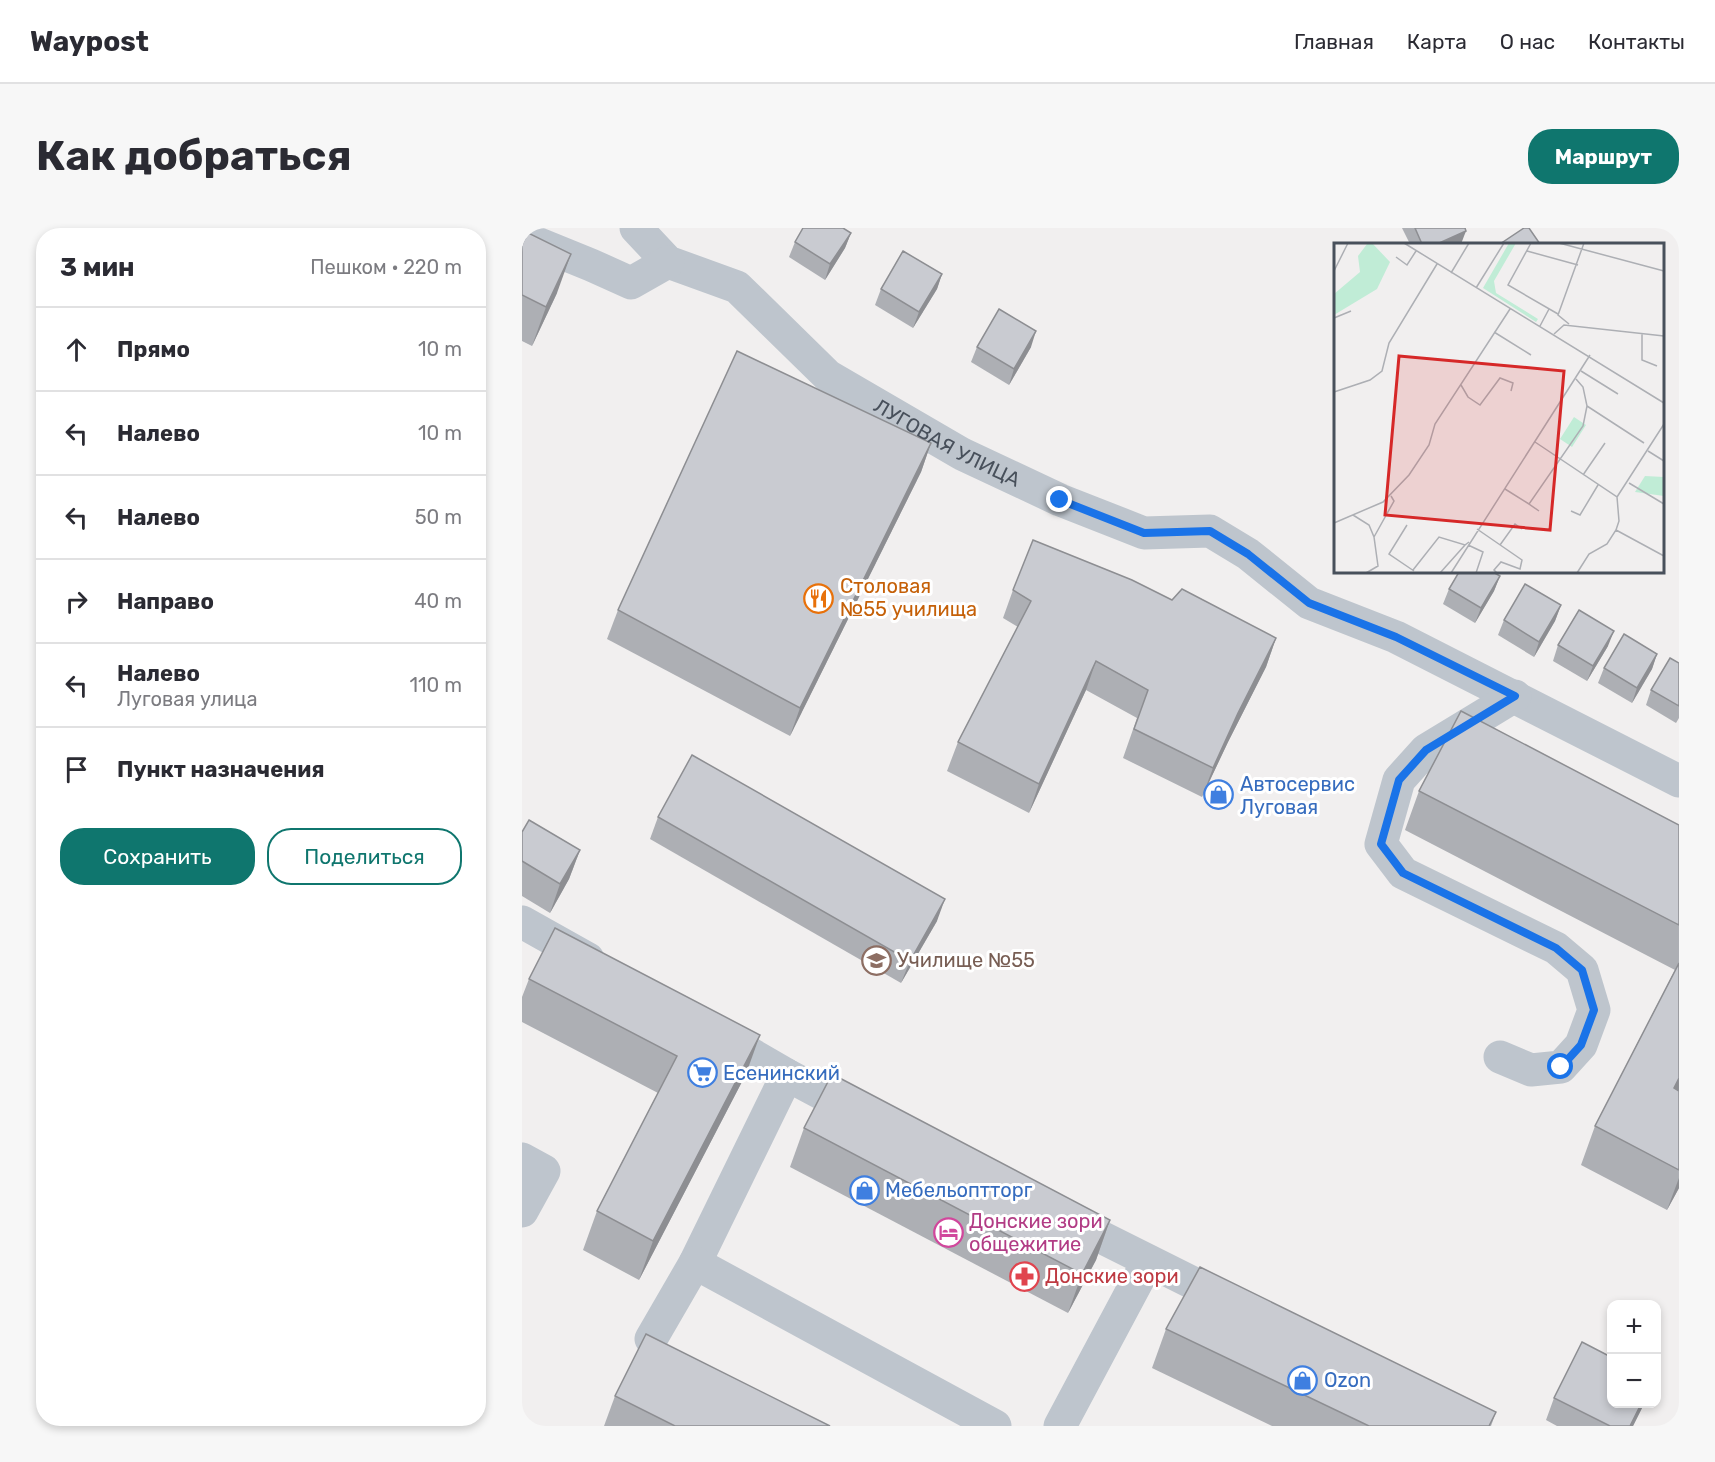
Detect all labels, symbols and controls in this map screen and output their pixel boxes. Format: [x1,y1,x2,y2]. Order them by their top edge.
text: Waypost [30,25,149,58]
text: Главная [1294,29,1374,54]
text: Карта [1407,29,1467,54]
text: О нас [1500,29,1555,54]
text: Контакты [1588,29,1685,54]
button: Маршрут [1528,129,1679,184]
text: Как добраться [36,131,352,181]
inset map [1334,243,1664,573]
text: 3 мин [60,252,135,283]
text: Пешком · 220 m [310,255,462,279]
icon: ahead [60,333,93,366]
text: Прямо [117,336,190,363]
text: 10 m [418,337,462,361]
street label: ЛУГОВАЯ УЛИЦА [870,393,1024,492]
icon: left [60,417,93,450]
text: Налево [117,420,200,447]
text: 10 m [418,421,462,445]
route end [1046,486,1072,512]
icon: left [60,501,93,534]
text: Налево [117,504,200,531]
text: 50 m [415,505,462,529]
place label: Столовая №55 училища [840,574,977,621]
restaurant icon: Столовая №55 училища [803,582,835,614]
icon: right [60,585,93,618]
text: Направо [117,588,214,615]
text: 40 m [414,589,462,613]
text: Налево [117,660,200,687]
icon: left [60,669,93,702]
text: 110 m [410,673,462,697]
text: Луговая улица [117,687,258,711]
icon: arrive [60,753,93,786]
text: Пункт назначения [117,756,325,783]
place label: Автосервис Луговая [1240,772,1355,819]
shop icon: Автосервис Луговая [1203,779,1235,811]
button: Сохранить [60,828,255,885]
button: Поделиться [267,828,462,885]
school or university icon: Училище №55 [860,944,892,976]
place label: Училище №55 [897,948,1035,972]
route start [1547,1053,1573,1079]
supermarket icon: Есенинский [686,1057,718,1089]
place label: Есенинский [723,1061,840,1085]
shop icon: Мебельоптторг [848,1174,880,1206]
place label: Мебельоптторг [885,1178,1033,1202]
place label: Донские зори общежитие [969,1209,1103,1256]
hotel icon: Донские зори общежитие [932,1216,964,1248]
pharmacy icon: Донские зори [1008,1260,1040,1292]
place label: Донские зори [1045,1264,1179,1288]
map controls [1607,1300,1661,1408]
button: + [1607,1300,1661,1354]
button: − [1607,1354,1661,1408]
shop icon: Ozon [1287,1364,1319,1396]
place label: Ozon [1324,1368,1371,1392]

